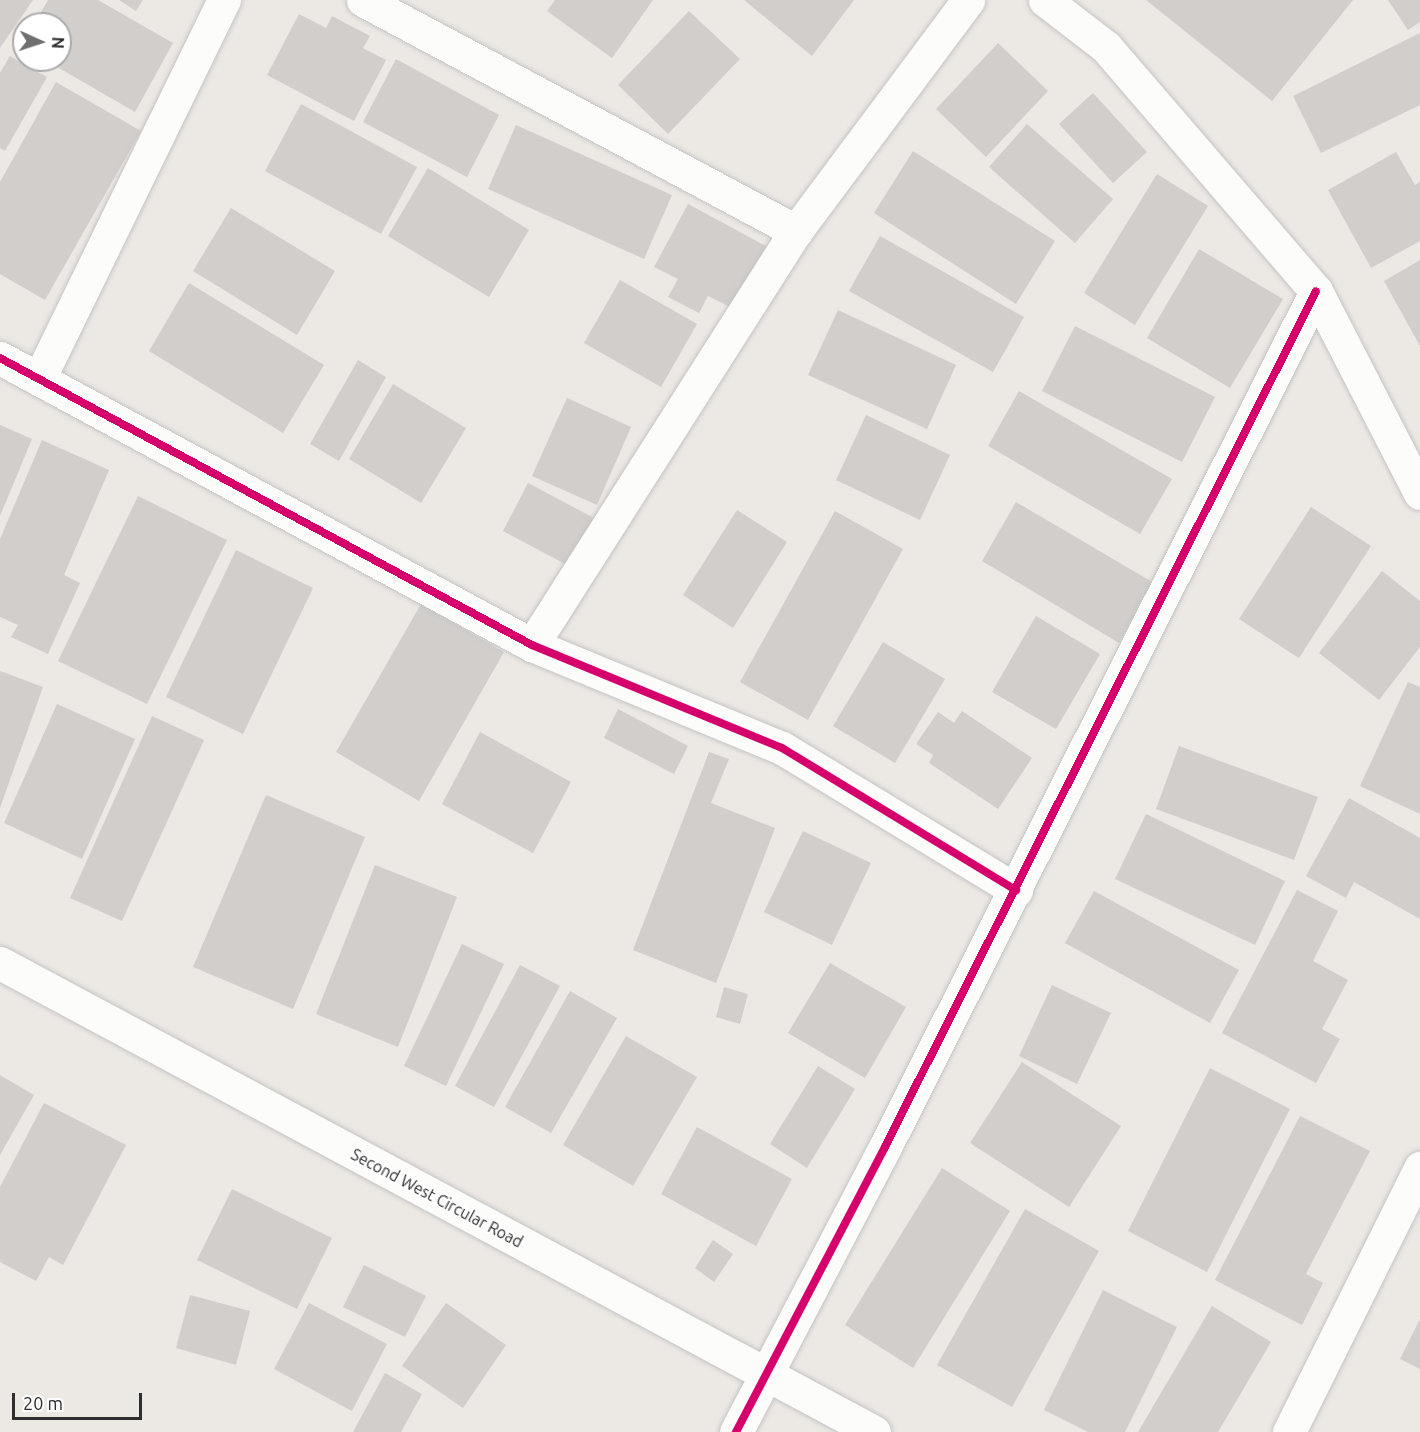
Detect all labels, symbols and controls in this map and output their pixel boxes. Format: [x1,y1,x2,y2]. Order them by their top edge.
north arrow [12,12,72,72]
text: N [49,36,67,49]
street label: Second West Circular Road [348,1145,526,1251]
scale bar [15,1381,146,1419]
text: 20 m [23,1393,63,1413]

